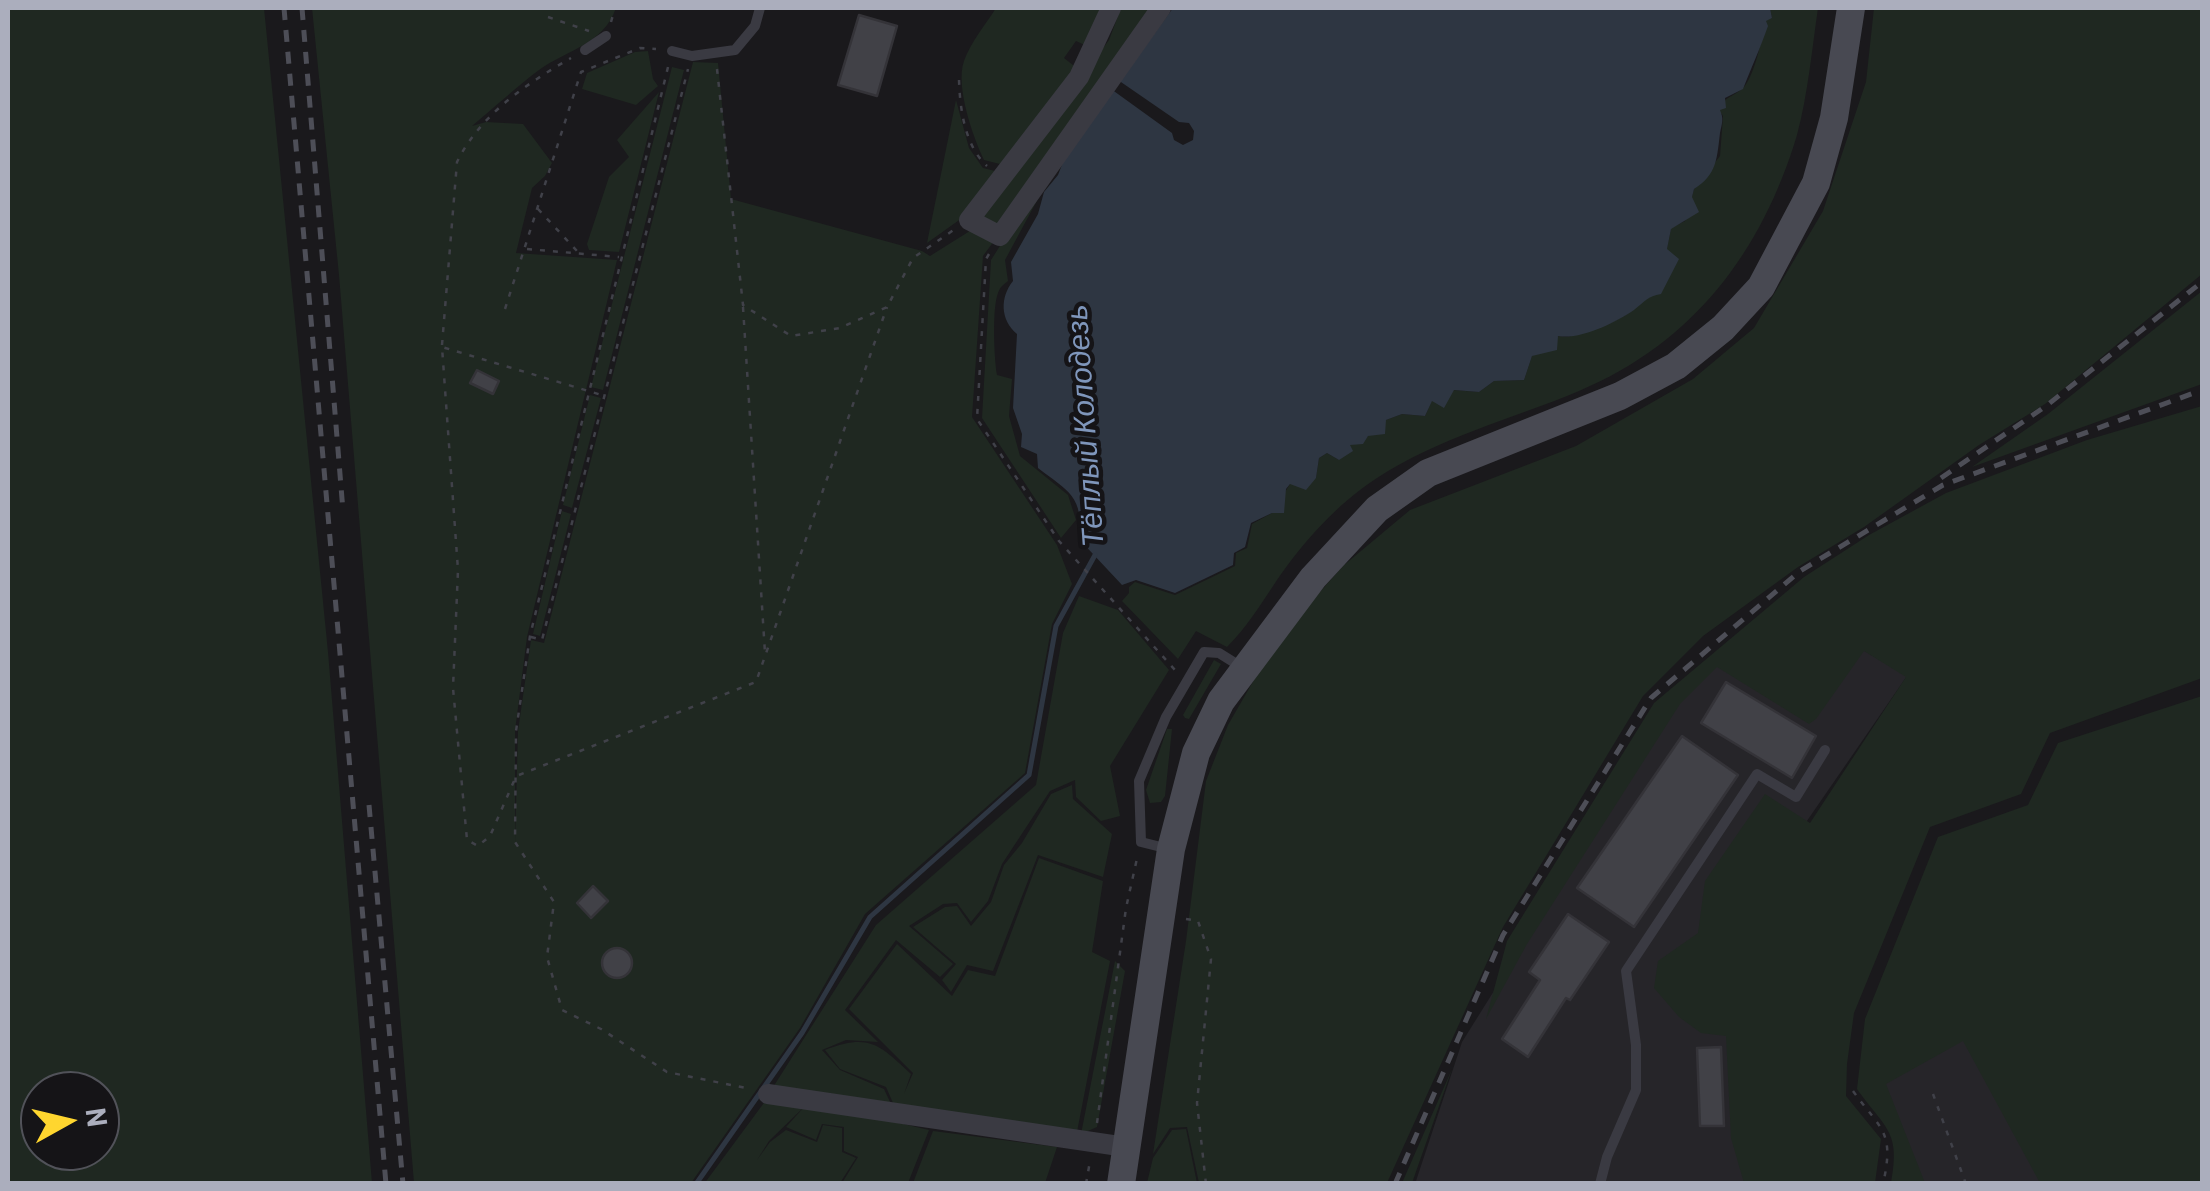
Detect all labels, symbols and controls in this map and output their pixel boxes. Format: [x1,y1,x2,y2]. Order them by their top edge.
water label: Тёплый Колодезь [1059,304,1111,548]
north arrow [20,1071,120,1171]
text: N [80,1106,116,1129]

